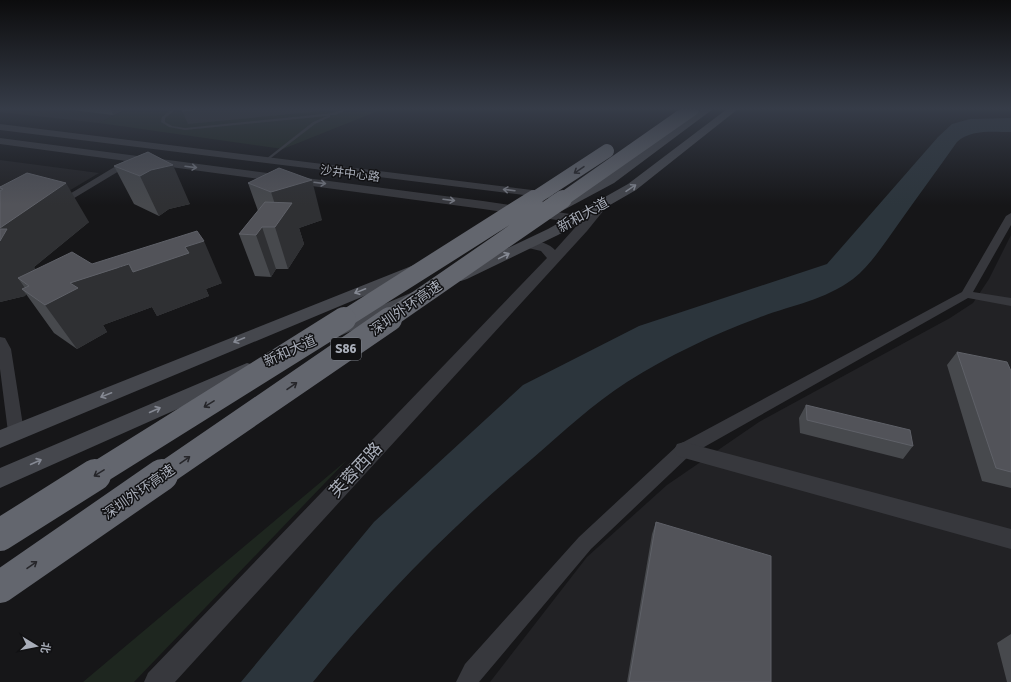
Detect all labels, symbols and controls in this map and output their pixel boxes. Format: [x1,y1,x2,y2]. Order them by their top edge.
one-way arrow [184,163,197,170]
street label: 沙井中心路 [319,163,381,185]
one-way arrow [574,166,585,174]
one-way arrow [313,180,326,187]
one-way arrow [625,183,637,191]
one-way arrow [503,186,516,194]
street label: 新和大道 [554,194,612,236]
one-way arrow [442,196,455,204]
one-way arrow [498,252,510,259]
street label: 深圳外环高速 [367,277,445,339]
one-way arrow [354,288,366,295]
street label: 新和大道 [261,332,319,370]
one-way arrow [234,337,246,345]
road number: S86 [331,338,361,360]
one-way arrow [287,382,298,390]
one-way arrow [101,392,113,400]
one-way arrow [204,400,215,408]
one-way arrow [148,406,160,413]
street label: 芙蓉西路 [325,438,387,502]
one-way arrow [180,456,191,464]
one-way arrow [29,458,41,465]
street label: 深圳外环高速 [100,461,178,523]
one-way arrow [93,470,105,478]
one-way arrow [26,561,37,569]
north arrow [16,626,56,666]
text: 北 [38,641,53,654]

